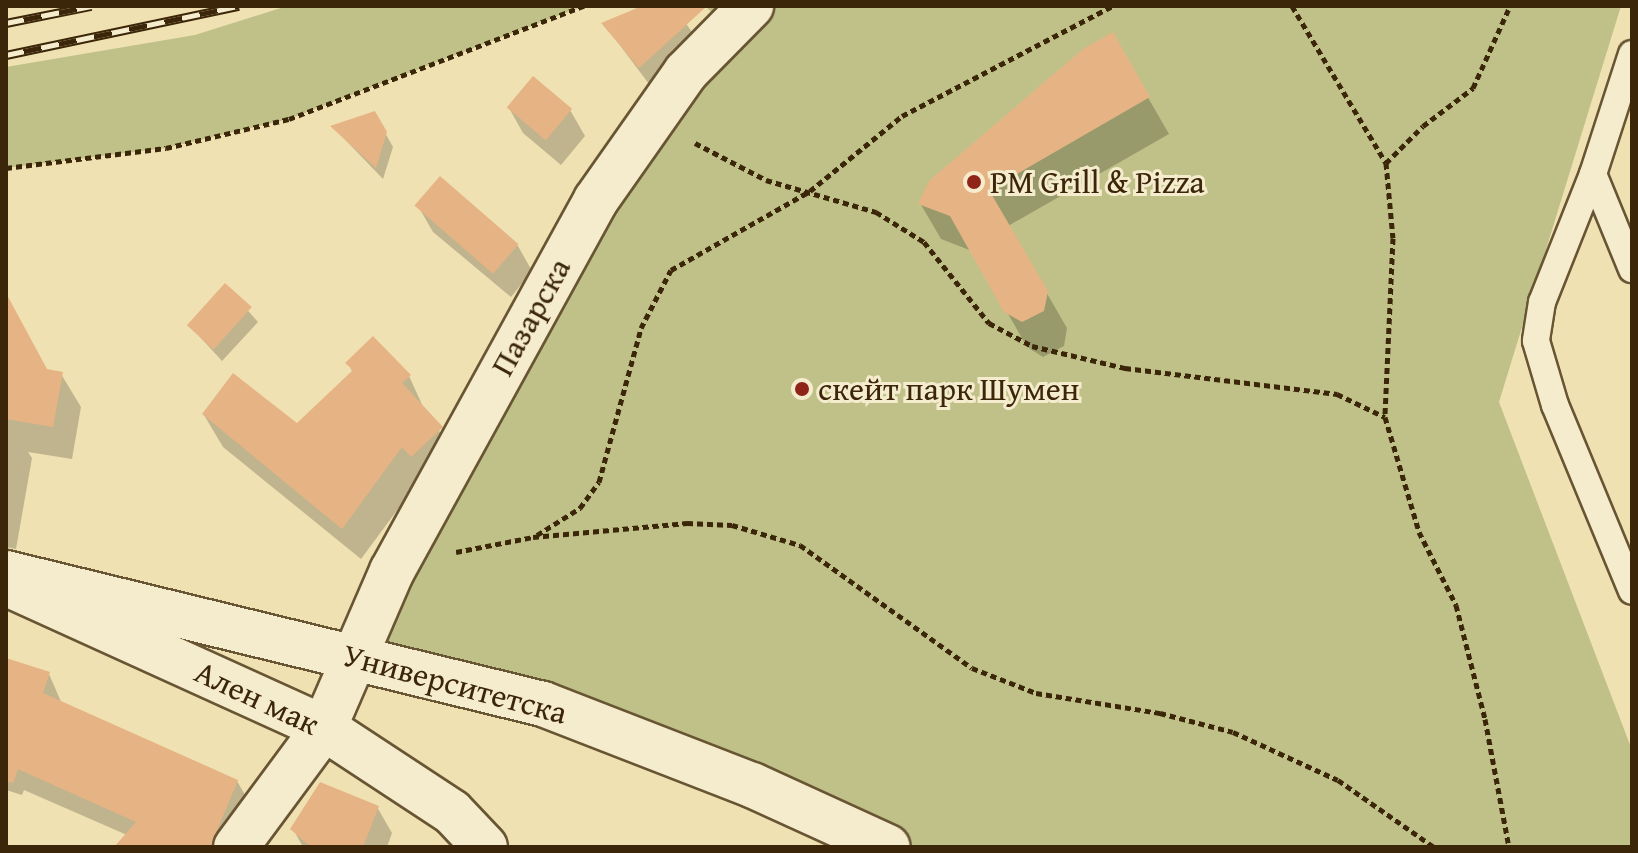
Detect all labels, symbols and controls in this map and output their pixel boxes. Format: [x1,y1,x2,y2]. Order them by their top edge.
place label: PM Grill & Pizza [990,163,1205,201]
marker: PM Grill & Pizza [965,173,983,191]
street label: Пазарска [483,252,579,382]
place label: скейт парк Шумен [818,370,1079,408]
marker: скейт парк Шумен [793,380,811,398]
street label: Университетска [339,636,571,732]
street label: Ален мак [189,653,325,743]

